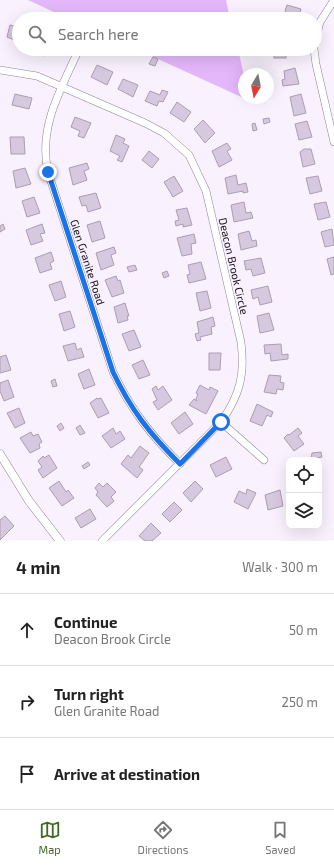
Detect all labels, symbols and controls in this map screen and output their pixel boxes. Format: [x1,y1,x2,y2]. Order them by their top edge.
search box [12,12,322,56]
icon: search [26,23,48,45]
text: Search here [58,25,139,43]
north arrow [238,68,274,104]
route end [39,163,57,181]
street label: Deacon Brook Circle [217,216,251,316]
street label: Glen Granite Road [68,218,108,306]
route start [212,413,230,431]
map controls [286,457,322,529]
button: locate [286,457,322,493]
button: layers [286,493,322,529]
text: 4 min [16,557,60,577]
text: Walk · 300 m [242,559,318,575]
text: Continue [54,613,117,631]
icon: ahead [16,619,38,641]
text: 50 m [289,622,318,638]
text: Deacon Brook Circle [54,631,171,647]
text: Turn right [54,685,124,703]
icon: right [16,691,38,713]
text: 250 m [282,694,318,710]
text: Glen Granite Road [54,703,160,719]
icon: arrive [16,763,38,785]
text: Arrive at destination [54,765,200,783]
tab: Map [39,819,61,856]
tab: Directions [138,819,188,856]
tab: Saved [265,819,296,856]

